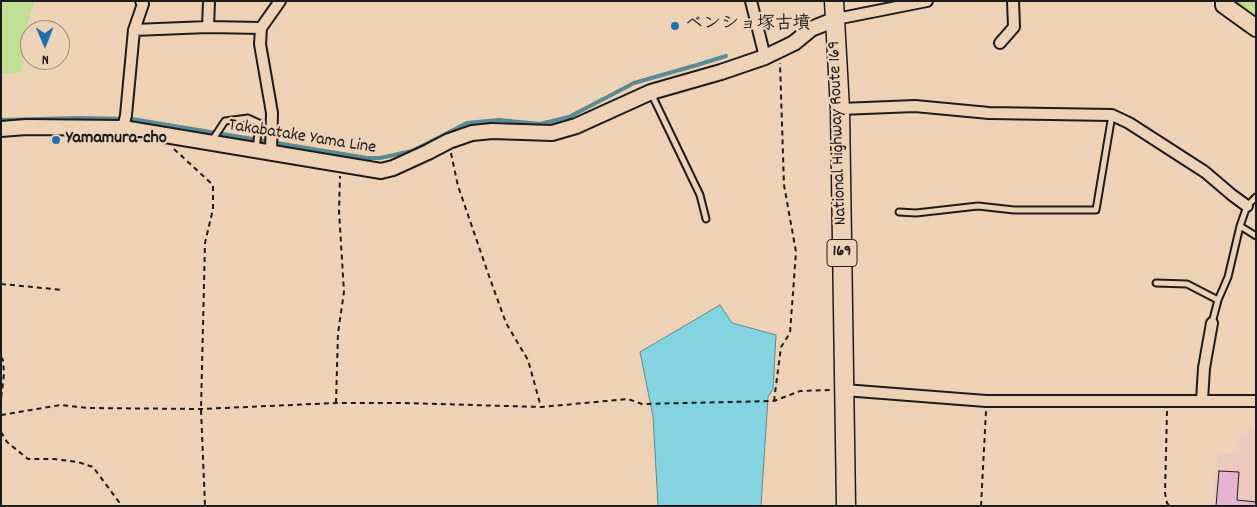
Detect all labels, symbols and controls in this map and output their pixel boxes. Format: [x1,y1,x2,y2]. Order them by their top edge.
place label: ベンショ塚古墳 [685,15,811,37]
north arrow [20,20,70,70]
marker: ベンショ塚古墳 [669,20,681,32]
street label: National Highway Route 169 [825,40,853,226]
text: N [42,49,49,69]
street label: Takabatake Yama Line [227,116,377,160]
place label: Yamamura-cho [66,129,167,151]
marker: Yamamura-cho [50,134,62,146]
road number: 169 [827,240,857,266]

